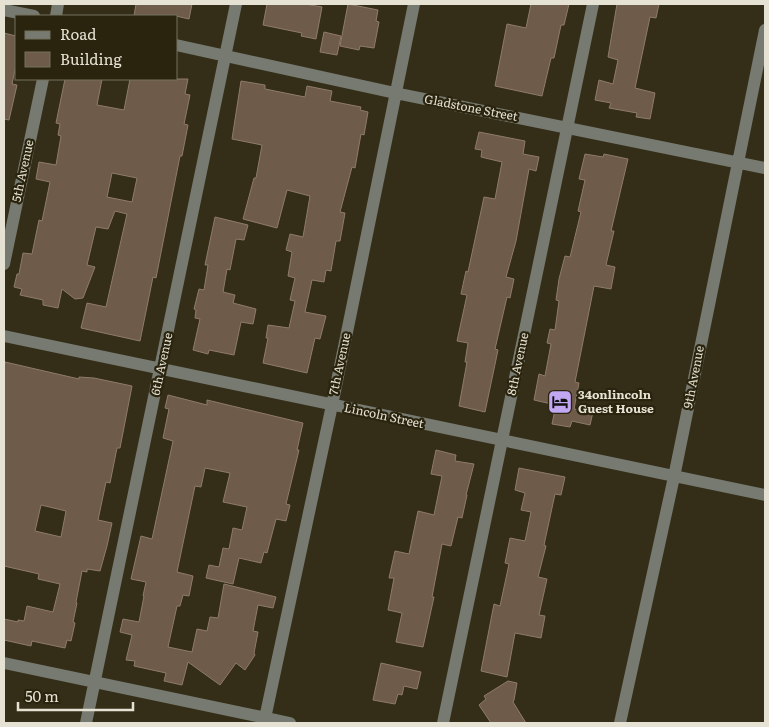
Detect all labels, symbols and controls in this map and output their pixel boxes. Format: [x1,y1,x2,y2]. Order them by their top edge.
legend [15,15,178,80]
text: Road [60,22,96,45]
text: Building [60,47,122,70]
street label: Gladstone Street [423,89,519,125]
street label: 5th Avenue [7,138,37,204]
street label: 6th Avenue [146,331,176,397]
street label: 7th Avenue [324,331,354,397]
street label: 8th Avenue [502,331,532,397]
street label: 9th Avenue [678,344,708,410]
place label: 34onlincoln Guest House [578,385,654,417]
hotel icon: 34onlincoln Guest House [547,389,573,415]
street label: Lincoln Street [343,398,426,432]
scale bar [18,680,132,712]
text: 50 m [25,684,59,707]

